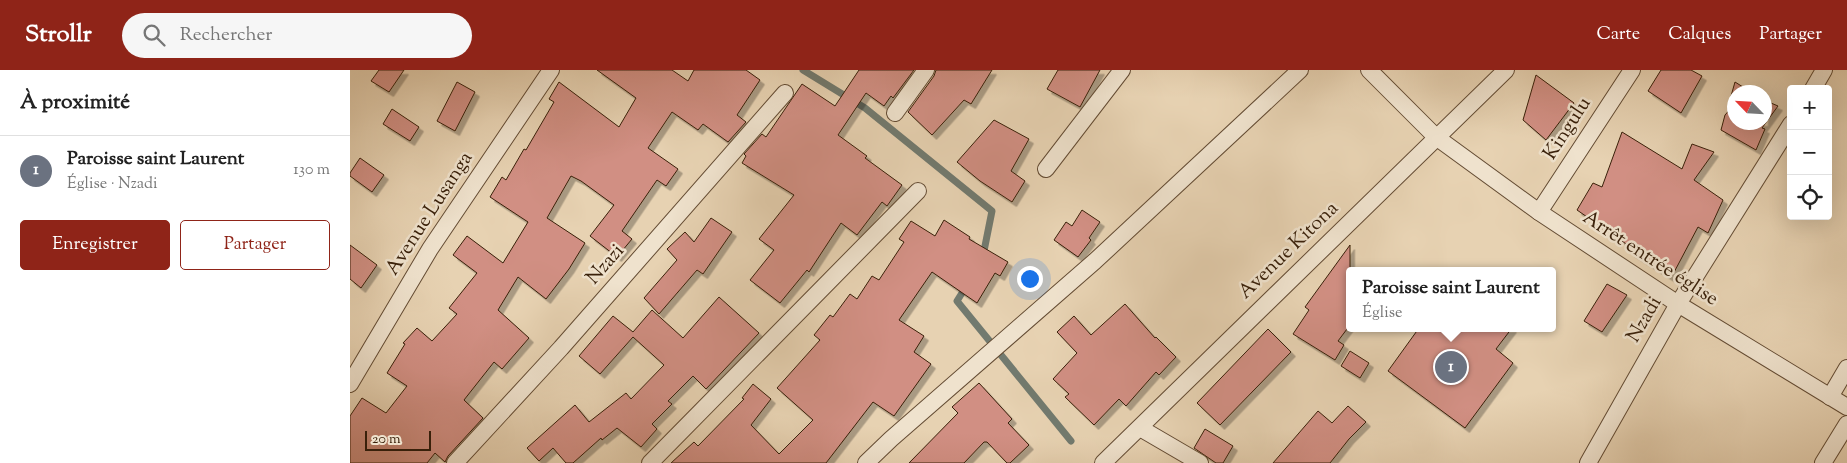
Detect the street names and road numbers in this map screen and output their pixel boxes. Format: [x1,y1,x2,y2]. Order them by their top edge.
street label: Kingulu [1537,91,1599,166]
street label: Avenue Lusanga [379,146,481,282]
street label: Avenue Kitona [1232,195,1346,307]
street label: Arrêt entrée église [1576,204,1724,314]
street label: Nzazi [580,238,632,292]
street label: Nzadi [1620,291,1670,349]

